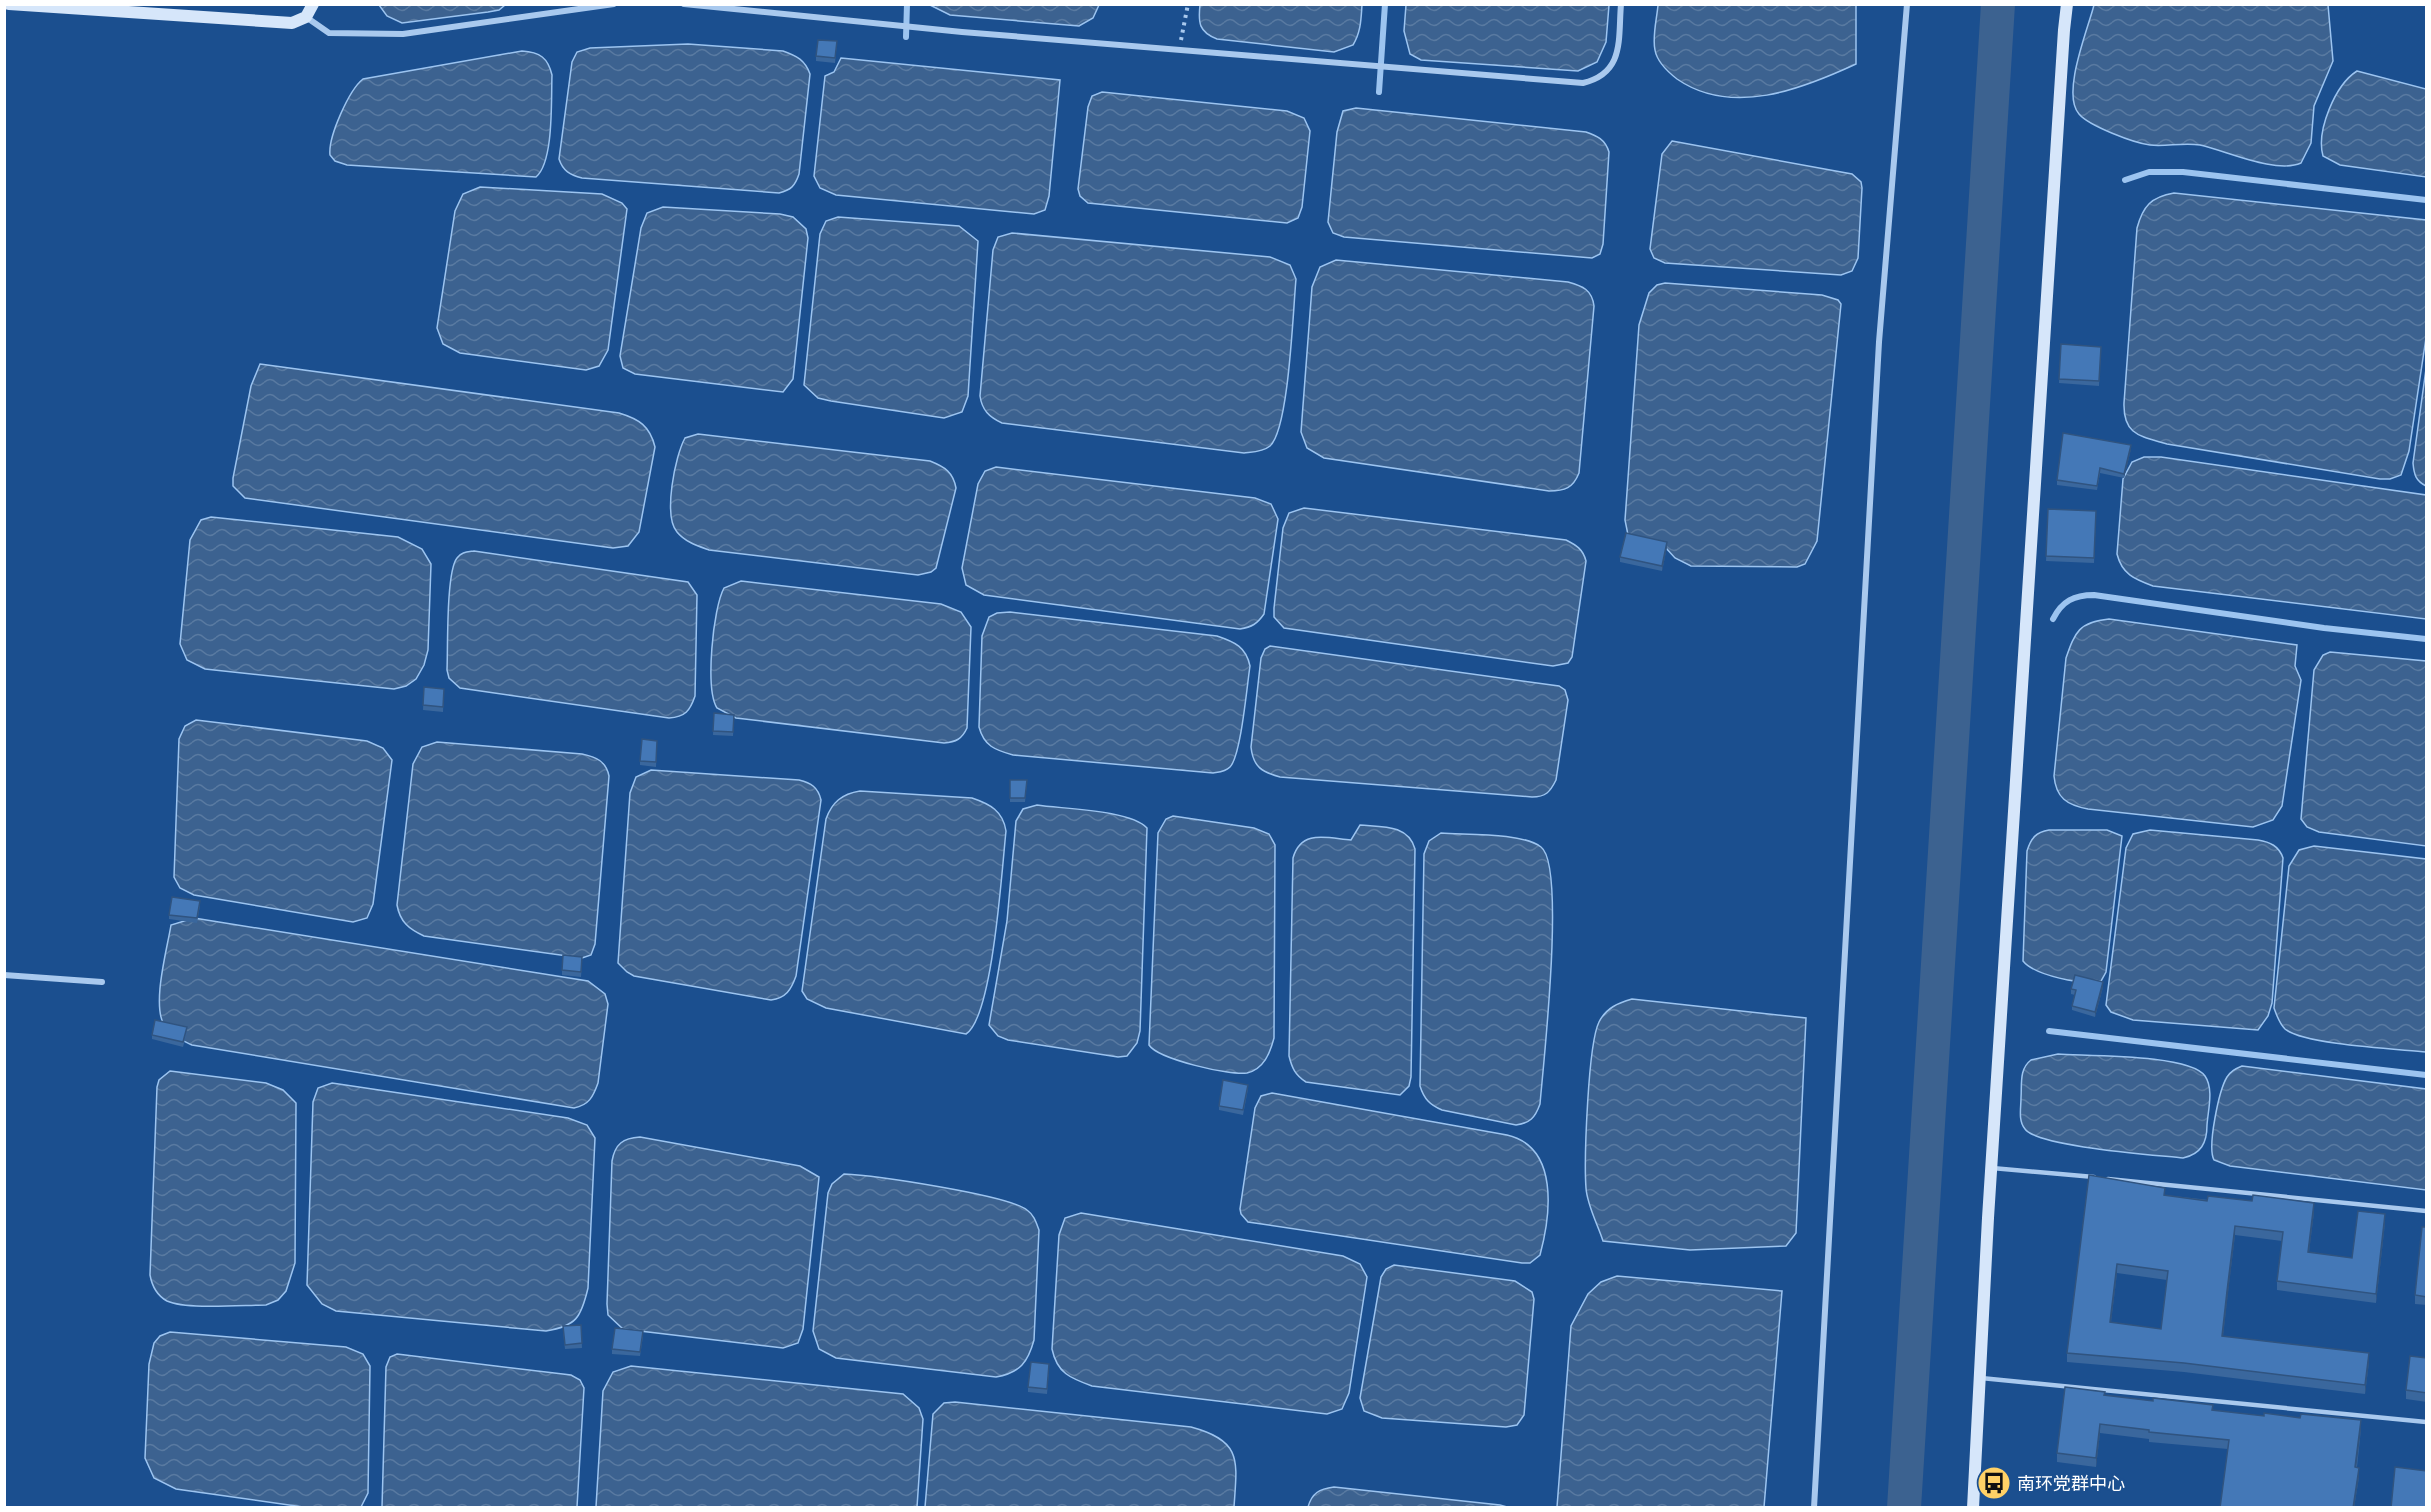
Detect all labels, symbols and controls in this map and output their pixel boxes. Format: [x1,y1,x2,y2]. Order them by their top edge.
bus stop icon: 南环党群中心 [1976,1465,2012,1501]
place label: 南环党群中心 [2017,1473,2125,1494]

